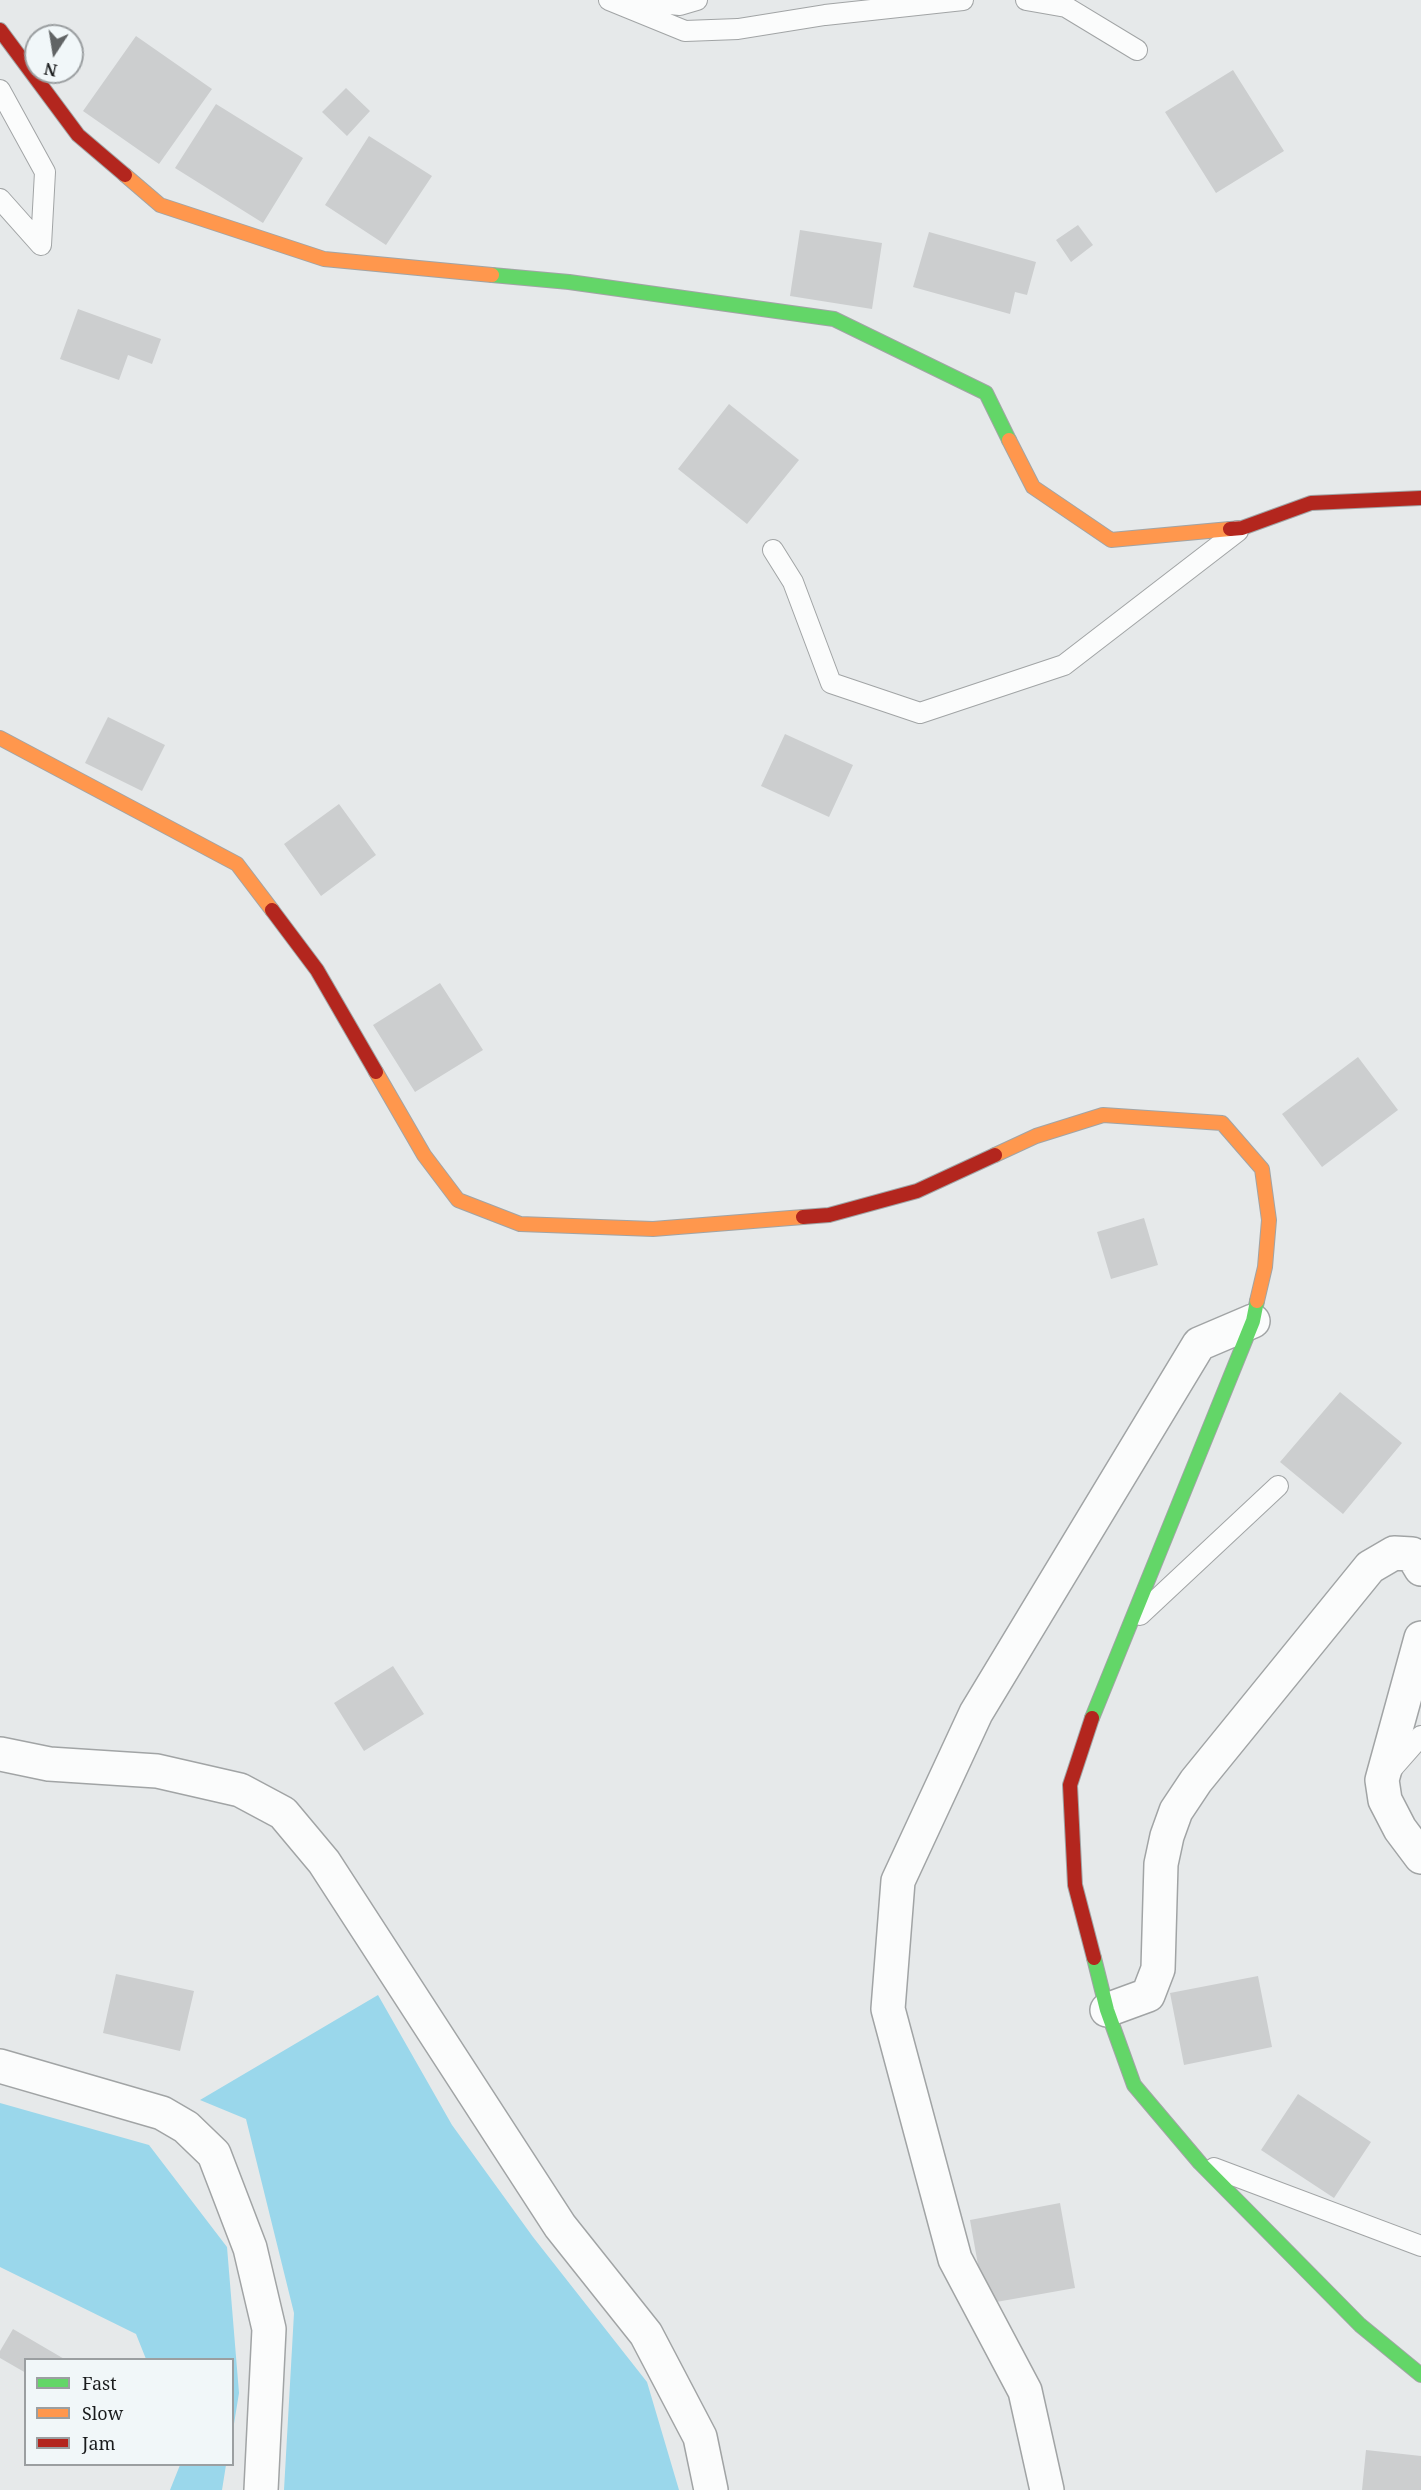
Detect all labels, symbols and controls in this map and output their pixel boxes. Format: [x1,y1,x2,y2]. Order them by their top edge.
north arrow [24,24,84,84]
text: N [42,58,59,82]
legend [24,2358,234,2466]
text: Fast [82,2371,117,2395]
text: Slow [82,2401,123,2425]
text: Jam [82,2431,116,2455]

